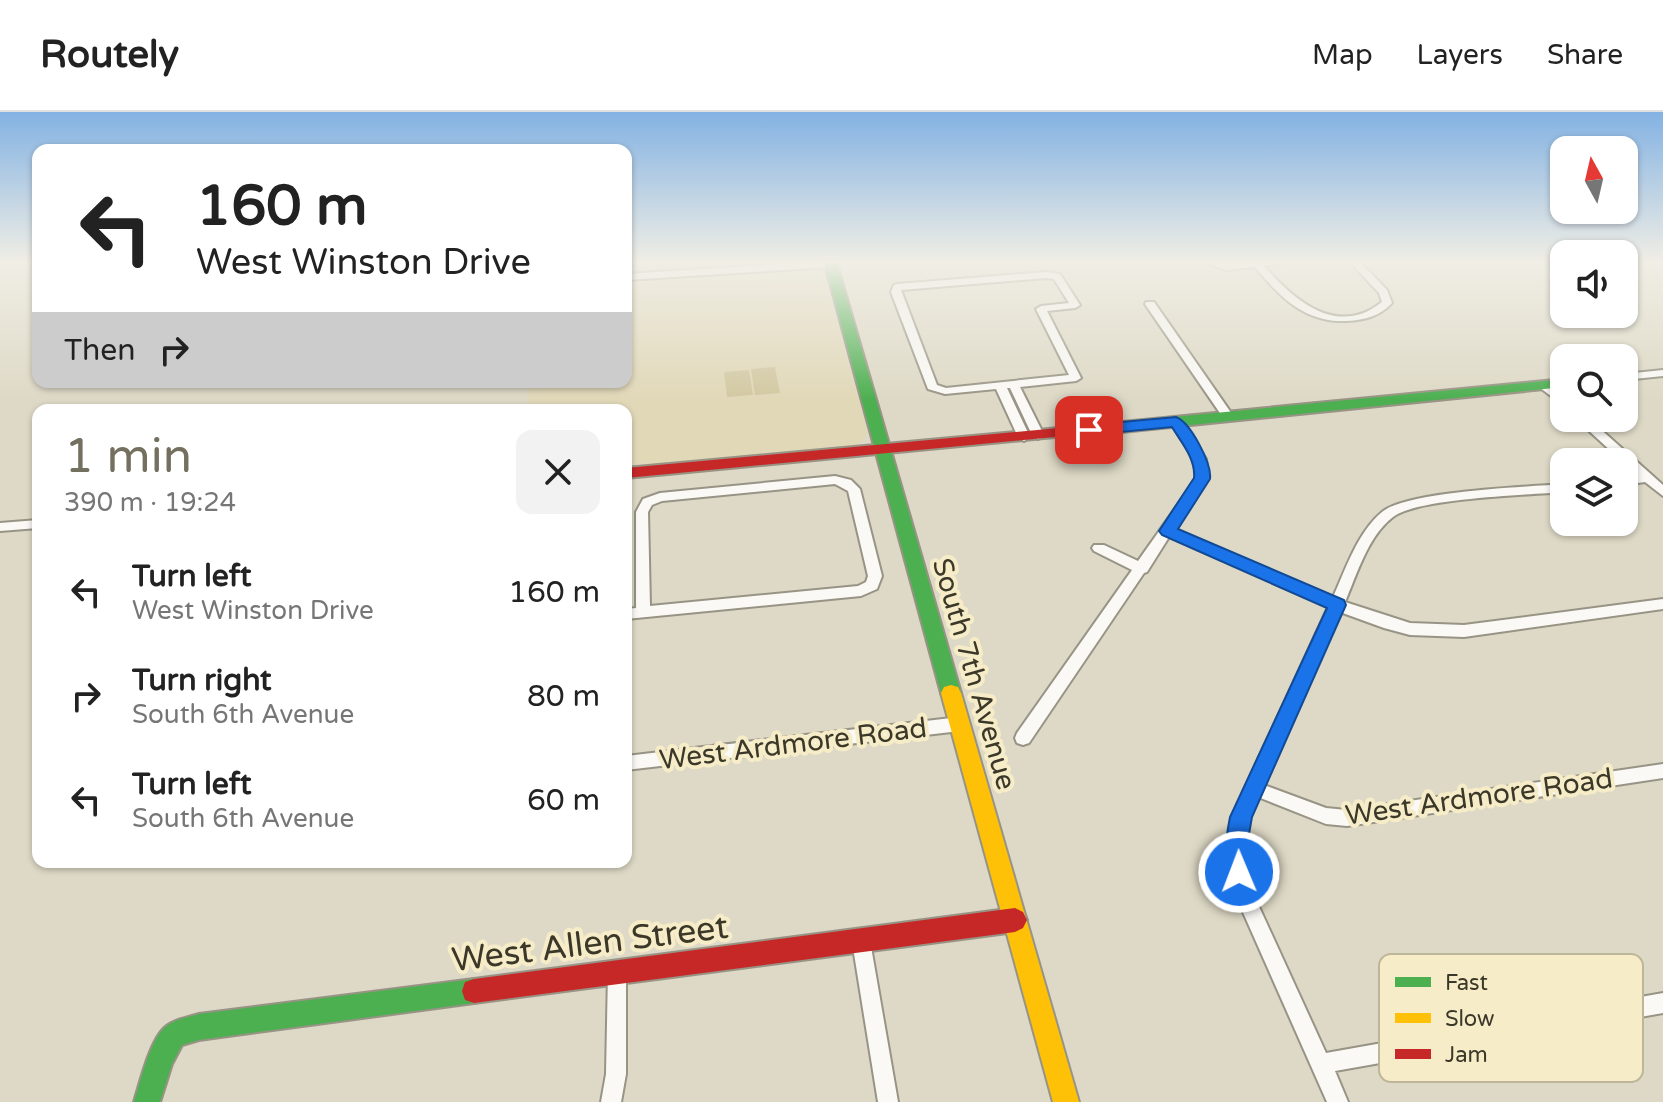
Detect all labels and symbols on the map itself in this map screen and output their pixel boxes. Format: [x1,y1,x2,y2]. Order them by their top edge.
north arrow [1550,136,1638,224]
pin [1055,396,1123,464]
street label: South 7th Avenue [925,554,1023,794]
street label: West Ardmore Road [657,711,929,777]
street label: West Ardmore Road [1343,761,1615,833]
position arrow [1197,830,1281,914]
street label: West Allen Street [449,907,731,981]
legend [1379,954,1643,1082]
text: Fast [1445,970,1488,996]
text: Slow [1445,1006,1495,1032]
text: Jam [1445,1042,1488,1068]

